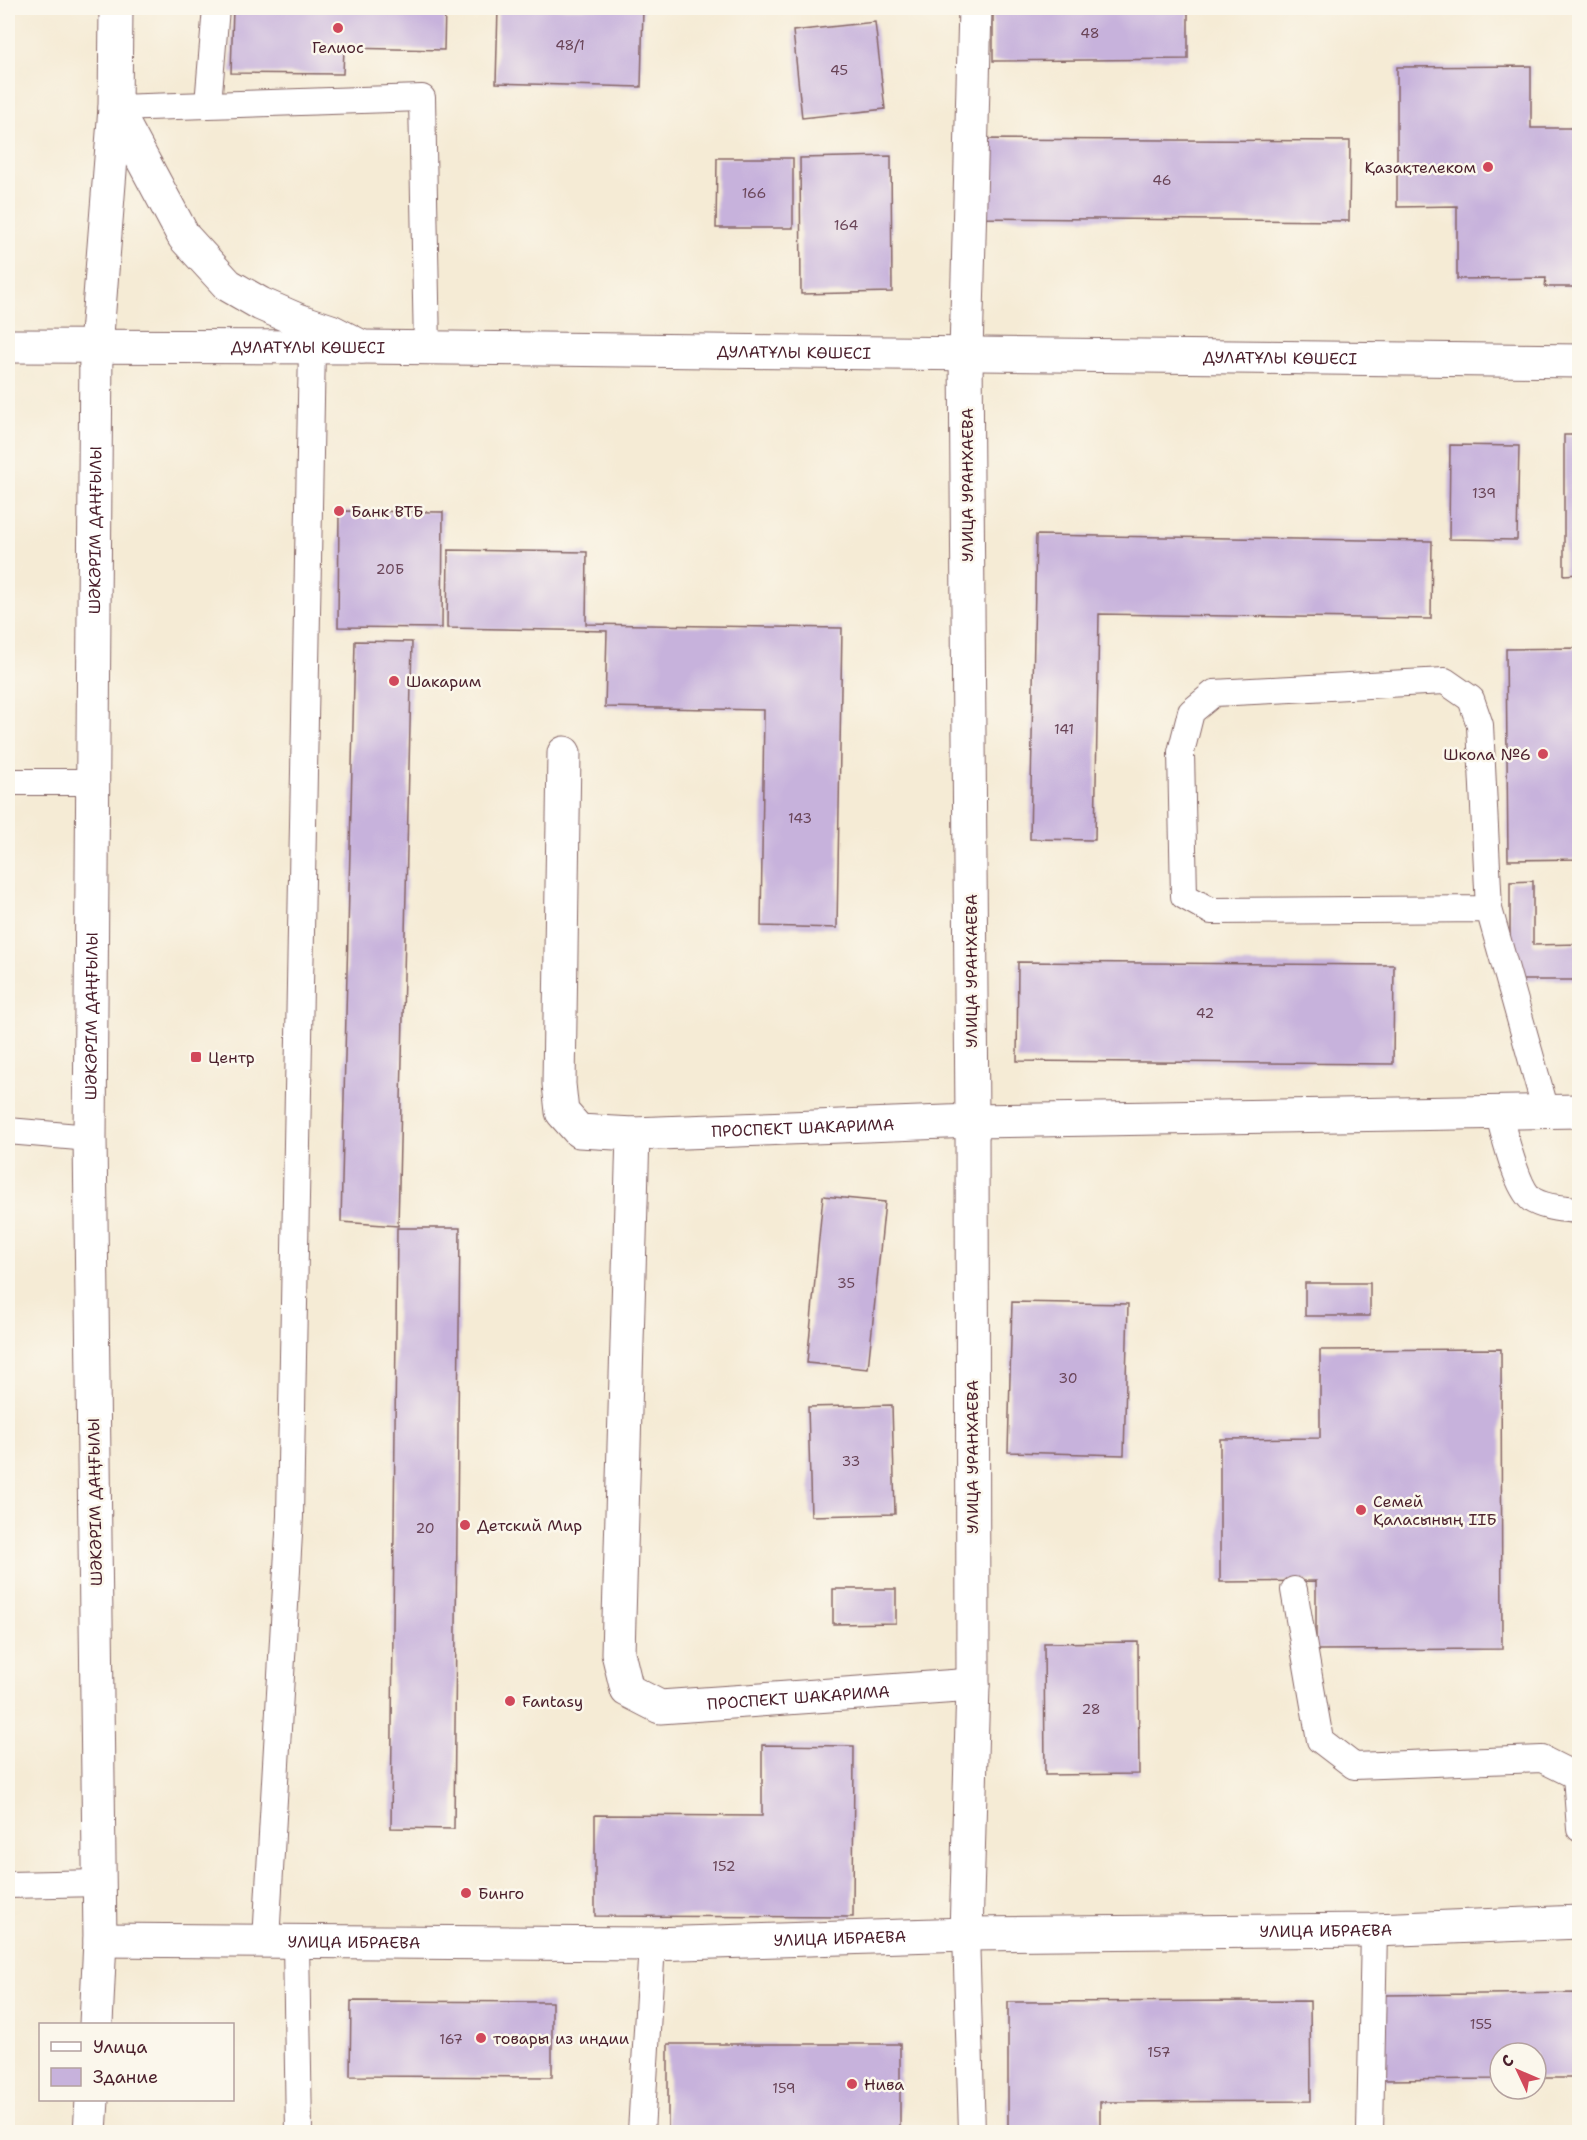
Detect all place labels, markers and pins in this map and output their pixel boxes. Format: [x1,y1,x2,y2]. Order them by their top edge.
marker: Гелиос [331,21,345,35]
place label: Гелиос [312,37,364,58]
place label: Қазақтелеком [1364,157,1476,178]
marker: Қазақтелеком [1481,160,1495,174]
place label: Банк ВТБ [351,501,424,522]
marker: Банк ВТБ [332,504,346,518]
place label: Шакарим [406,671,481,692]
marker: Шакарим [387,674,401,688]
place label: Школа №6 [1443,744,1531,765]
marker: Школа №6 [1536,747,1550,761]
place label: Центр [208,1047,255,1068]
marker: Центр [189,1050,203,1064]
place label: Семей Қаласының ІІБ [1373,1491,1497,1530]
marker: Семей Қаласының ІІБ [1354,1503,1368,1517]
place label: Детский Мир [477,1515,582,1536]
marker: Детский Мир [458,1518,472,1532]
place label: Fantasy [522,1691,583,1712]
marker: Fantasy [503,1694,517,1708]
place label: Бинго [478,1883,524,1904]
marker: Бинго [459,1886,473,1900]
place label: товары из индии [493,2028,629,2049]
marker: товары из индии [474,2031,488,2045]
place label: Нива [864,2074,904,2095]
marker: Нива [845,2077,859,2091]

